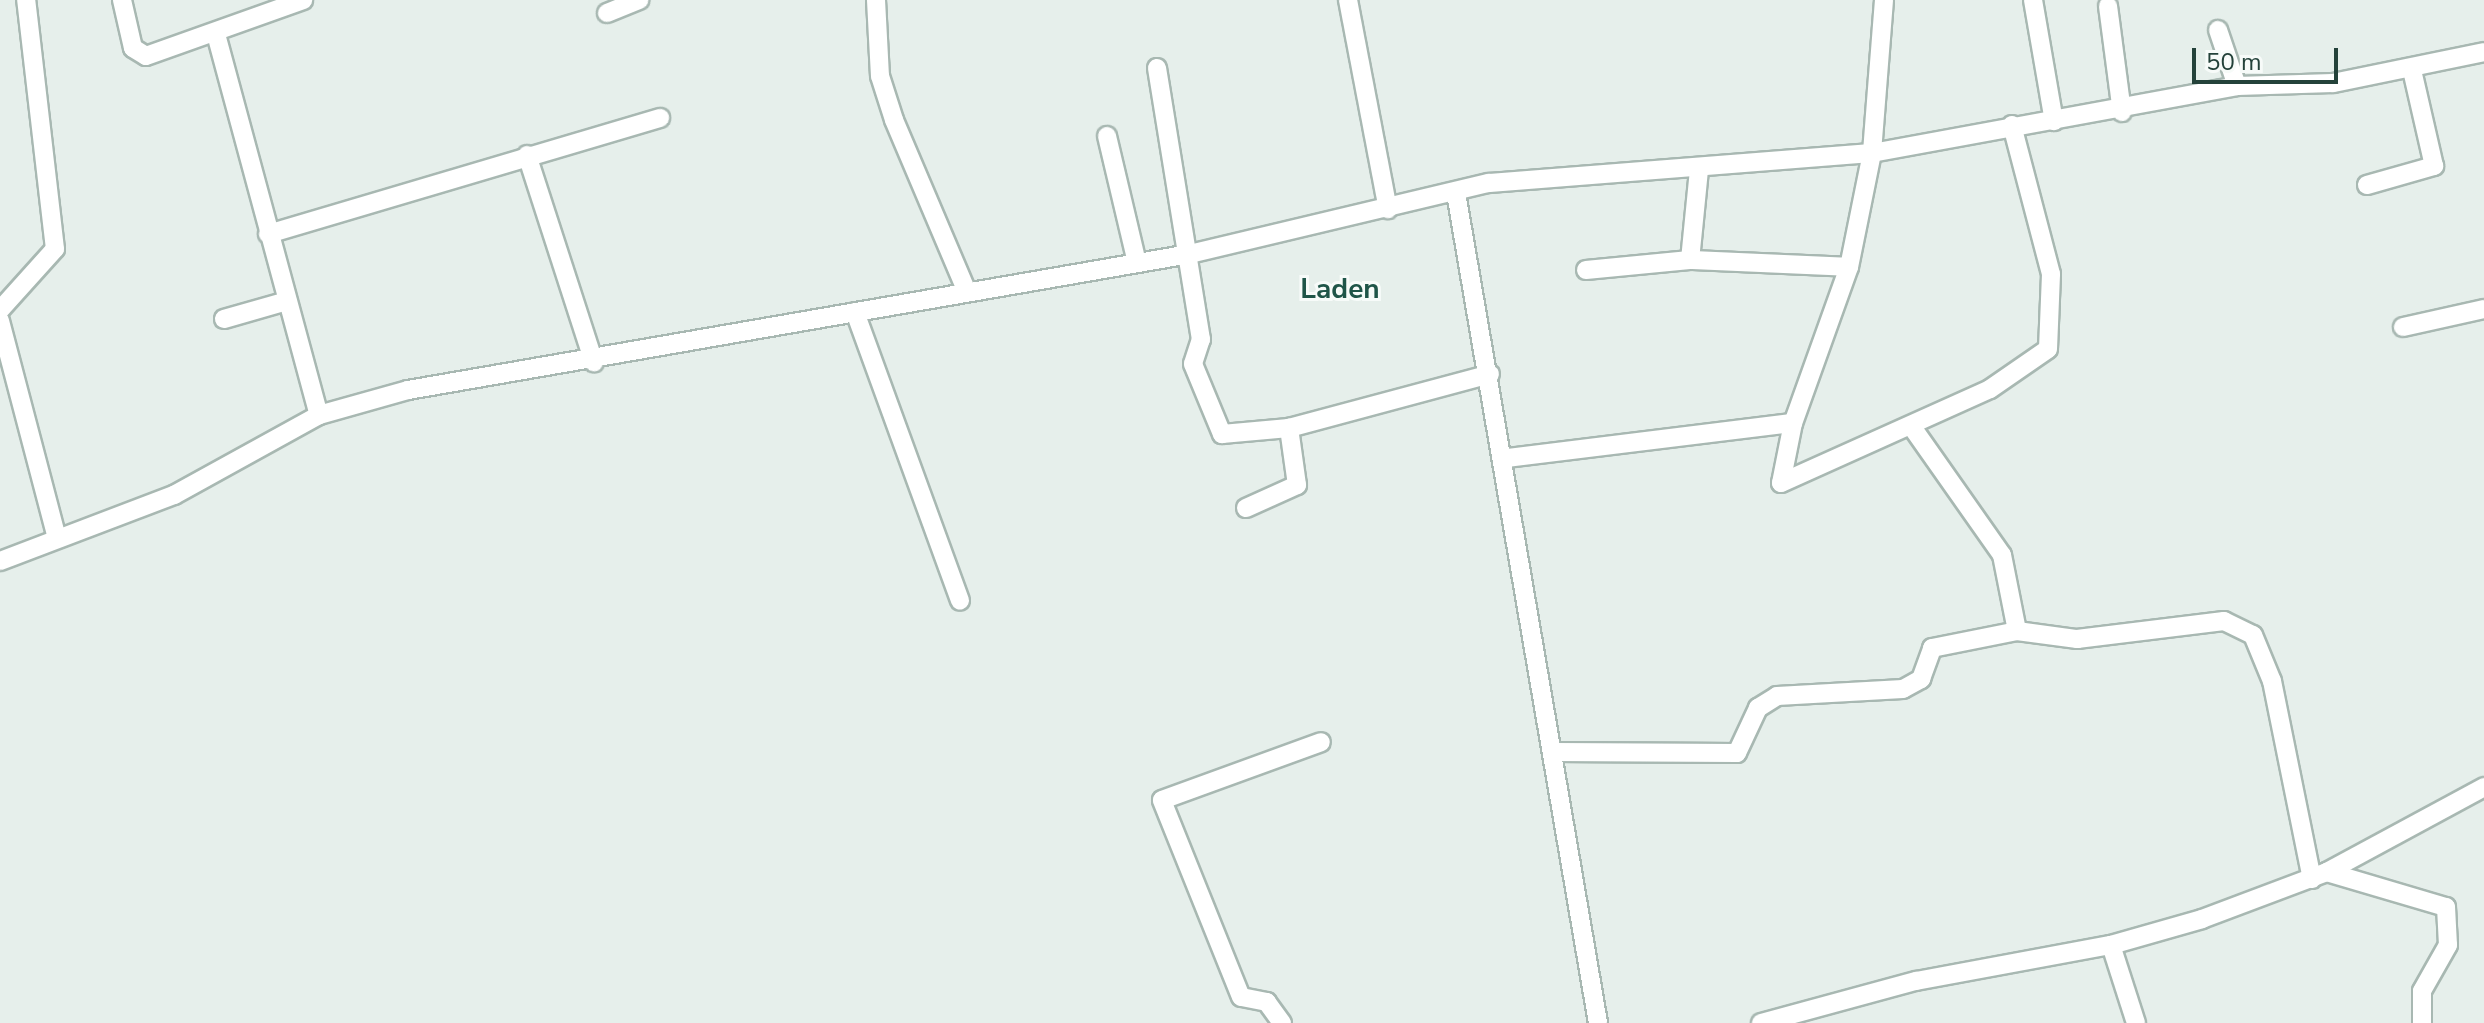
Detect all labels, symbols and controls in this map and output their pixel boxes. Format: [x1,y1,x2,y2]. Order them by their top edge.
scale bar [2196,32,2342,82]
text: 50 m [2206,46,2262,78]
district label: Laden [1300,272,1380,306]

